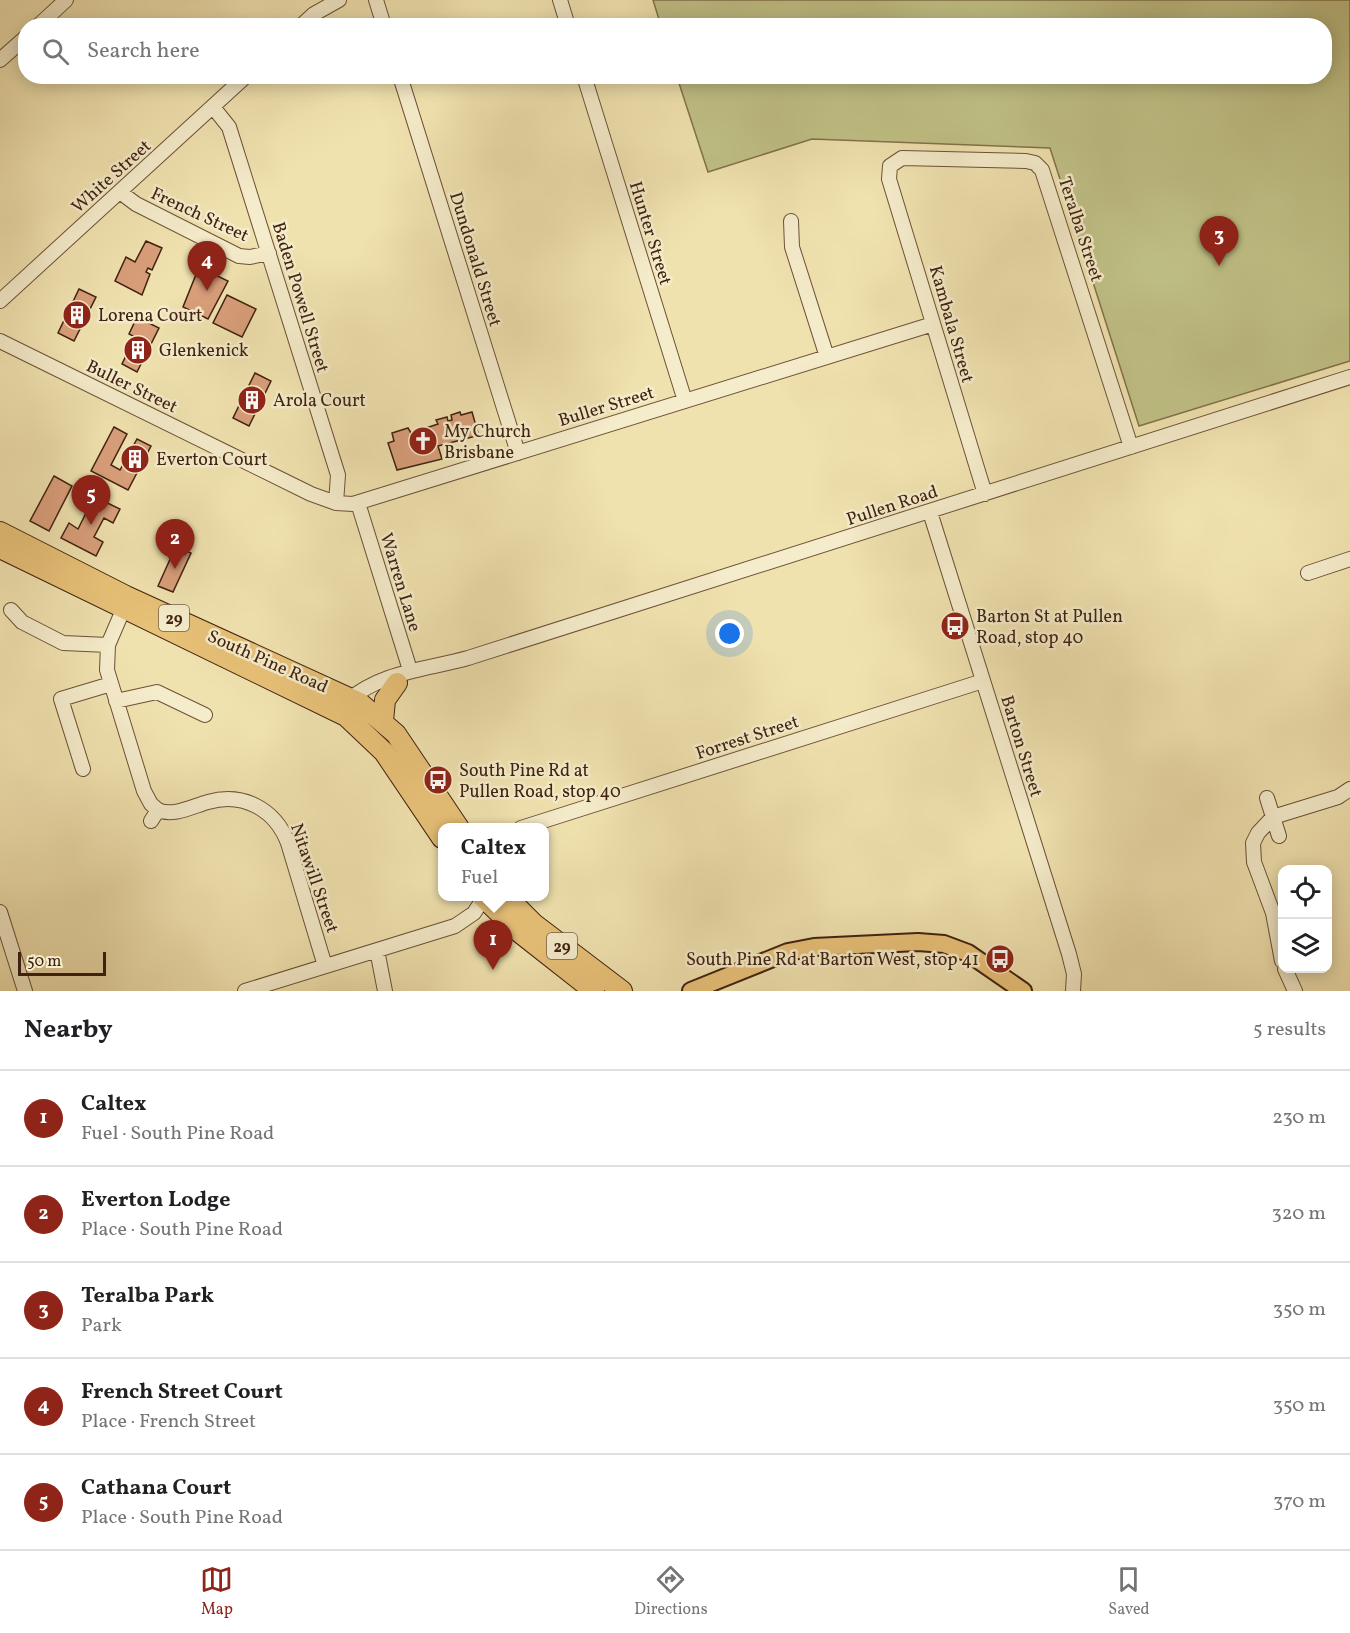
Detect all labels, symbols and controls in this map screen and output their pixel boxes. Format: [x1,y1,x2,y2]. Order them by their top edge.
search box [18,18,1332,84]
icon: search [39,35,72,68]
text: Search here [87,36,200,67]
street label: White Street [67,135,157,220]
street label: Teralba Street [1051,174,1108,285]
street label: Hunter Street [622,178,677,288]
street label: French Street [146,182,252,249]
street label: Dundonald Street [442,189,507,330]
pin: 3 [1200,216,1238,266]
street label: Baden Powell Street [265,219,334,376]
pin: 4 [188,242,226,291]
street label: Kambala Street [922,263,979,386]
building icon: Lorena Court [61,299,93,331]
place label: Lorena Court [98,304,202,329]
building icon: Glenkenick [122,334,154,366]
place label: Glenkenick [159,339,249,364]
street label: Buller Street [81,354,181,420]
street label: Buller Street [555,381,657,434]
building icon: Arola Court [236,384,268,416]
place label: Arola Court [273,389,366,414]
place label: My Church Brisbane [444,420,531,466]
church icon: My Church Brisbane [407,425,439,457]
building icon: Everton Court [119,443,151,475]
place label: Everton Court [156,448,268,473]
pin: 5 [72,476,110,525]
street label: Pullen Road [843,480,941,533]
pin: 2 [156,520,195,569]
street label: Warren Lane [373,530,426,635]
road number: 29 [159,605,189,631]
place label: Barton St at Pullen Road, stop 40 [976,605,1123,651]
bus stop icon: Barton St at Pullen Road, stop 40 [939,610,971,642]
your location [715,619,744,648]
street label: South Pine Road [203,625,332,700]
street label: Barton Street [993,693,1048,800]
street label: Forrest Street [693,710,802,767]
place label: South Pine Rd at Pullen Road, stop 40 [459,759,621,805]
bus stop icon: South Pine Rd at Pullen Road, stop 40 [422,764,454,796]
street label: Nitawill Street [283,820,344,937]
popup [438,823,549,901]
text: Caltex [461,833,526,864]
text: Fuel [461,864,498,892]
map controls [1278,865,1332,973]
button: locate [1278,865,1332,919]
button: layers [1278,919,1332,973]
pin: 1 [474,920,512,970]
road number: 29 [547,933,577,959]
bus stop icon: South Pine Rd at Barton West, stop 41 [984,943,1016,975]
place label: South Pine Rd at Barton West, stop 41 [686,948,979,973]
scale bar [18,949,106,977]
text: 50 m [27,951,61,973]
text: Nearby [24,1012,113,1048]
text: 5 results [1253,1016,1326,1044]
text: Caltex [81,1089,147,1120]
text: 1 [39,1104,48,1132]
text: 230 m [1272,1104,1326,1132]
text: Fuel · South Pine Road [81,1120,274,1148]
text: Everton Lodge [81,1185,230,1216]
text: 2 [38,1200,49,1228]
text: 320 m [1271,1200,1326,1228]
text: Place · South Pine Road [81,1216,283,1244]
text: Teralba Park [81,1281,214,1312]
text: 3 [38,1296,49,1324]
text: 350 m [1273,1296,1326,1324]
text: Park [81,1312,122,1340]
text: French Street Court [81,1377,283,1408]
text: 4 [37,1392,50,1420]
text: 350 m [1273,1392,1326,1420]
text: Place · French Street [81,1408,256,1436]
text: Cathana Court [81,1473,231,1504]
text: 5 [39,1488,48,1516]
text: 370 m [1273,1488,1326,1516]
text: Place · South Pine Road [81,1504,283,1532]
tab: Map [200,1563,233,1621]
tab: Directions [634,1563,708,1621]
tab: Saved [1108,1563,1150,1621]

